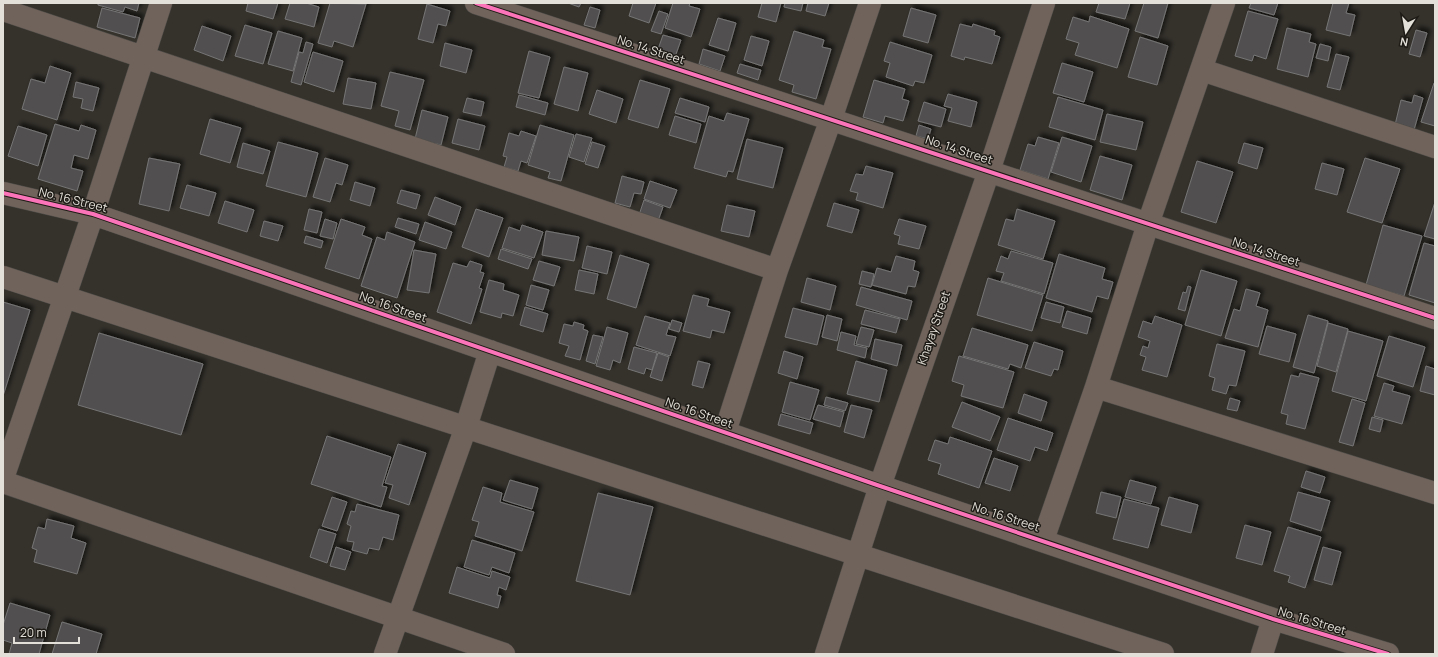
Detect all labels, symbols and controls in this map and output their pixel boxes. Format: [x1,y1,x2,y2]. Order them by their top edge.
north arrow [1386,12,1426,52]
street label: No. 14 Street [615,31,687,68]
text: N [1399,34,1409,50]
street label: No. 14 Street [923,131,995,168]
street label: No. 16 Street [37,183,109,216]
street label: No. 14 Street [1230,233,1302,270]
street label: No. 16 Street [357,287,429,326]
street label: Khayay Street [913,289,954,367]
street label: No. 16 Street [663,393,735,432]
street label: No. 16 Street [970,498,1042,536]
street label: No. 16 Street [1276,602,1348,639]
scale bar [14,619,79,645]
text: 20 m [20,624,47,641]

